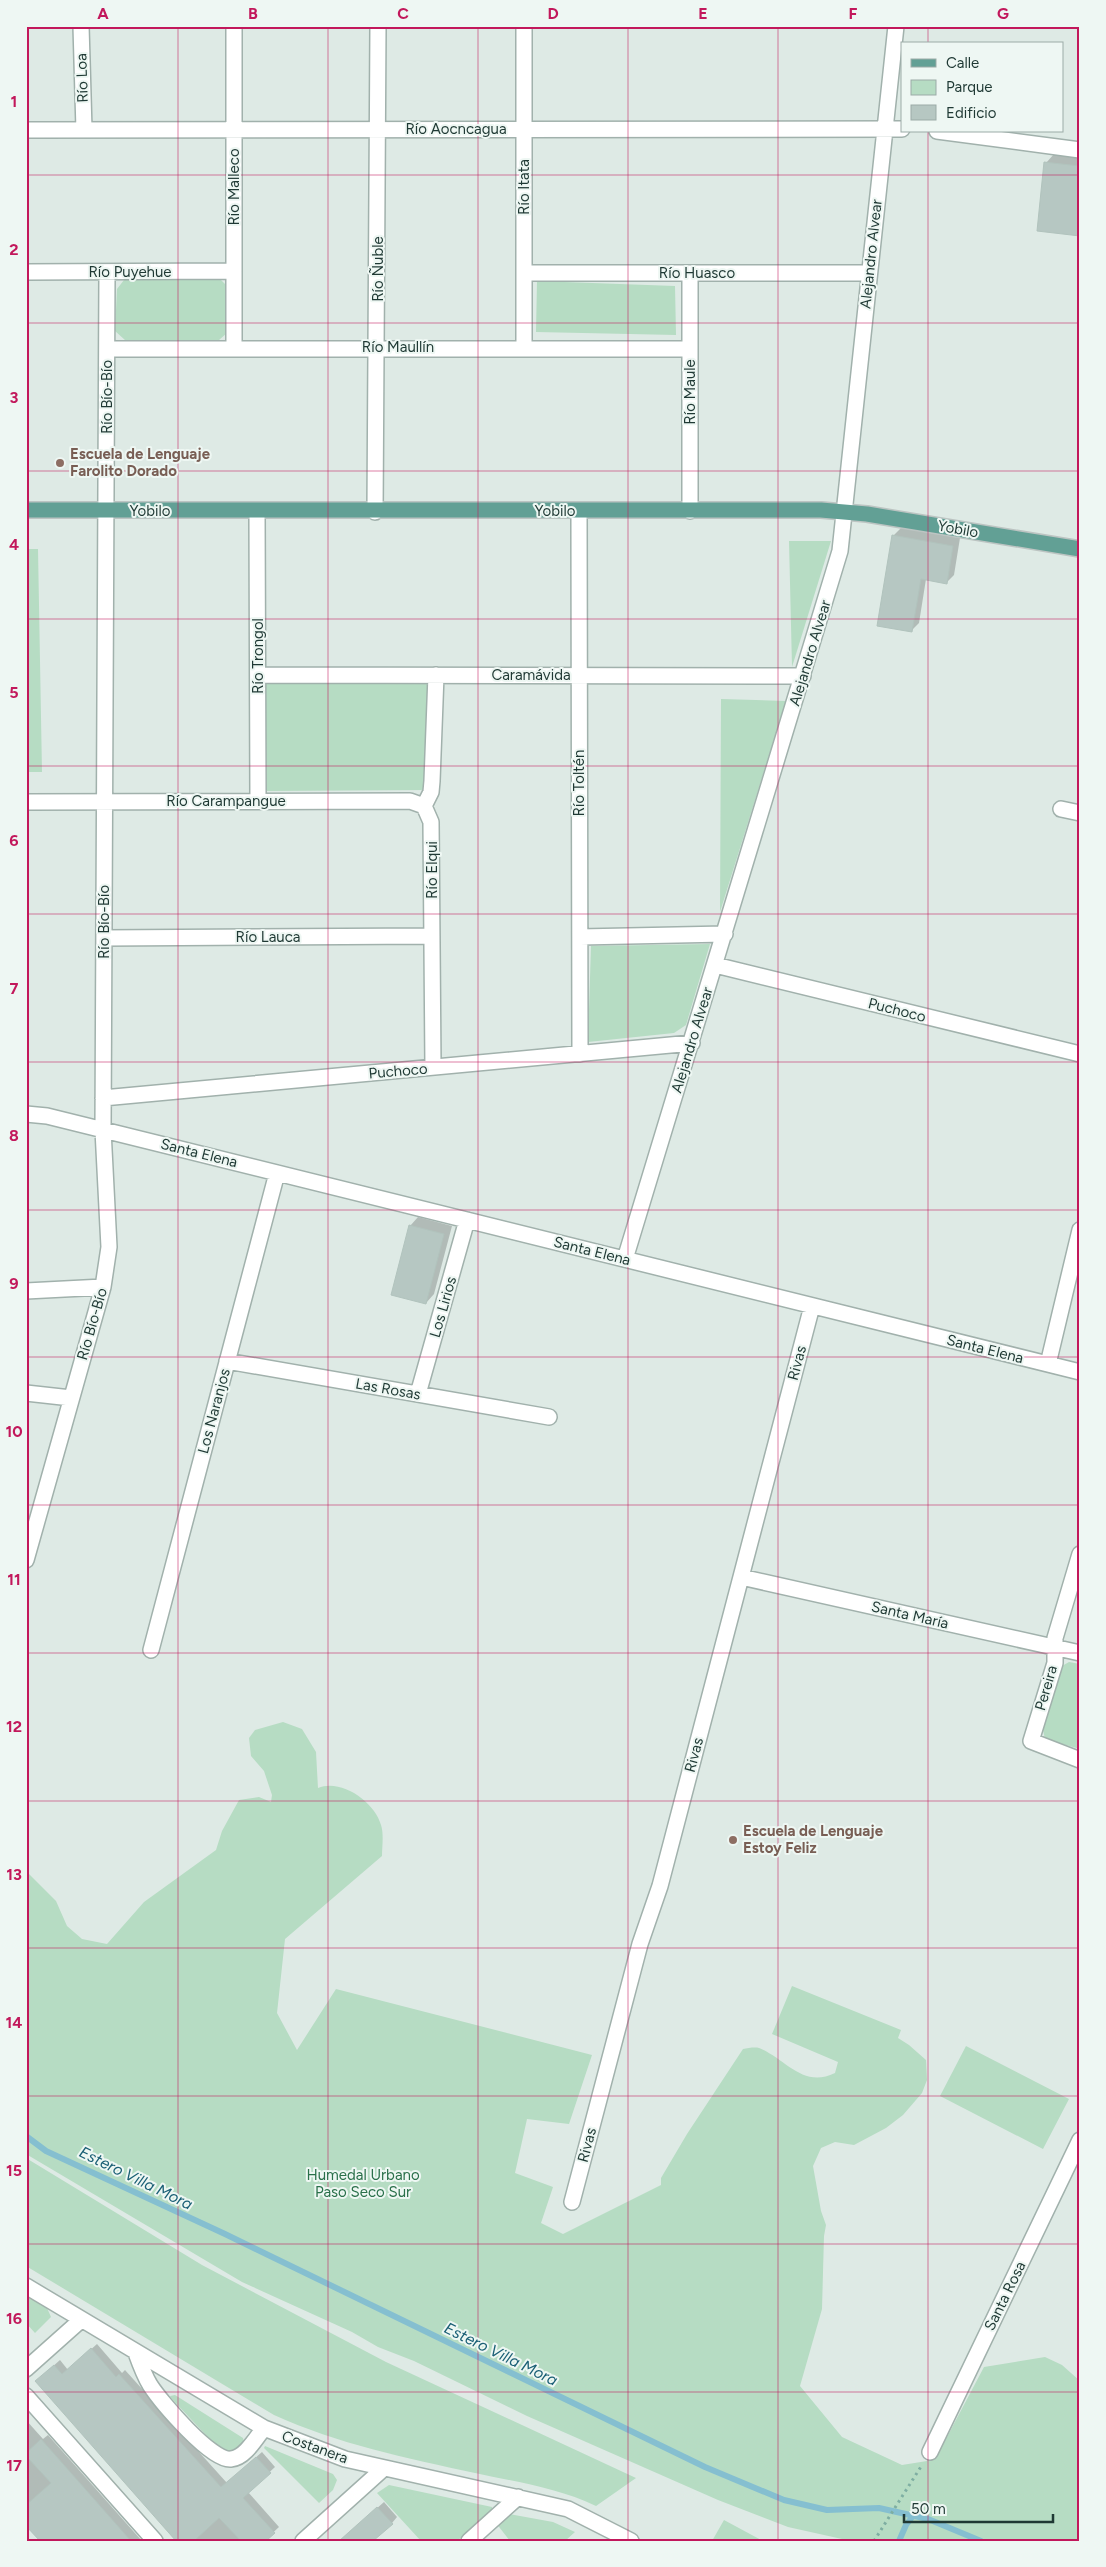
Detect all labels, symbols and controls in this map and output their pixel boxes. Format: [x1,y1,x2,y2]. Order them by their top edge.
text: A [97,4,109,23]
text: B [248,4,258,23]
text: C [397,4,409,23]
text: D [547,4,559,23]
text: E [698,4,708,23]
text: F [849,4,858,23]
text: G [997,4,1009,23]
legend [901,42,1064,132]
street label: Río Loa [72,53,92,103]
text: Calle [946,54,979,72]
text: Parque [946,78,993,96]
text: 1 [11,92,17,111]
text: Edificio [946,104,997,122]
street label: Río Aocncagua [405,120,507,138]
street label: Río Malleco [225,148,243,226]
street label: Río Itata [515,159,533,215]
street label: Alejandro Alvear [856,198,886,310]
street label: Río Ñuble [369,236,387,302]
text: 2 [9,240,19,259]
street label: Río Puyehue [88,263,172,281]
street label: Río Huasco [659,264,735,282]
street label: Río Maullín [362,338,434,356]
street label: Río Maule [681,359,699,425]
street label: Río Bío-Bío [98,360,116,434]
text: 3 [10,388,19,407]
place label: Escuela de Lenguaje Farolito Dorado [70,445,211,480]
marker: Escuela de Lenguaje Farolito Dorado [54,457,66,469]
street label: Yobilo [129,502,171,520]
street label: Yobilo [534,502,576,520]
street label: Yobilo [936,517,980,541]
text: 4 [9,535,19,554]
street label: Alejandro Alvear [785,598,835,708]
street label: Río Trongol [249,618,267,694]
street label: Caramávida [491,666,571,684]
text: 5 [9,683,19,702]
street label: Río Toltén [570,750,588,816]
street label: Río Carampangue [166,792,286,810]
text: 6 [9,831,19,850]
street label: Río Elqui [423,841,441,899]
street label: Río Bío-Bío [95,885,113,959]
street label: Río Lauca [236,928,300,946]
text: 7 [10,979,19,998]
street label: Alejandro Alvear [667,985,717,1095]
street label: Puchoco [866,994,928,1026]
street label: Puchoco [368,1059,428,1083]
text: 8 [9,1126,19,1145]
street label: Santa Elena [159,1135,239,1171]
street label: Santa Elena [552,1233,632,1269]
text: 9 [9,1274,19,1293]
street label: Los Lirios [426,1274,460,1340]
street label: Río Bío-Bío [73,1286,111,1362]
street label: Santa Elena [945,1331,1025,1367]
street label: Rivas [784,1344,810,1382]
street label: Los Naranjos [194,1367,234,1455]
street label: Las Rosas [354,1374,422,1404]
text: 10 [5,1422,23,1441]
text: 11 [7,1570,21,1589]
street label: Santa María [870,1597,950,1633]
street label: Pereira [1031,1663,1061,1713]
text: 12 [6,1717,22,1736]
street label: Rivas [681,1736,707,1774]
place label: Escuela de Lenguaje Estoy Feliz [743,1822,884,1857]
marker: Escuela de Lenguaje Estoy Feliz [727,1834,739,1846]
text: 13 [6,1865,22,1884]
text: 14 [6,2013,22,2032]
street label: Rivas [574,2126,600,2164]
water label: Estero Villa Mora [76,2142,196,2214]
text: 15 [6,2161,22,2180]
park label: Humedal Urbano Paso Seco Sur [306,2166,420,2201]
street label: Santa Rosa [980,2258,1030,2334]
text: 16 [6,2309,22,2328]
water label: Estero Villa Mora [441,2318,561,2390]
street label: Costanera [279,2427,351,2467]
text: 17 [6,2456,22,2475]
scale bar [904,2492,1052,2524]
text: 50 m [911,2500,946,2518]

